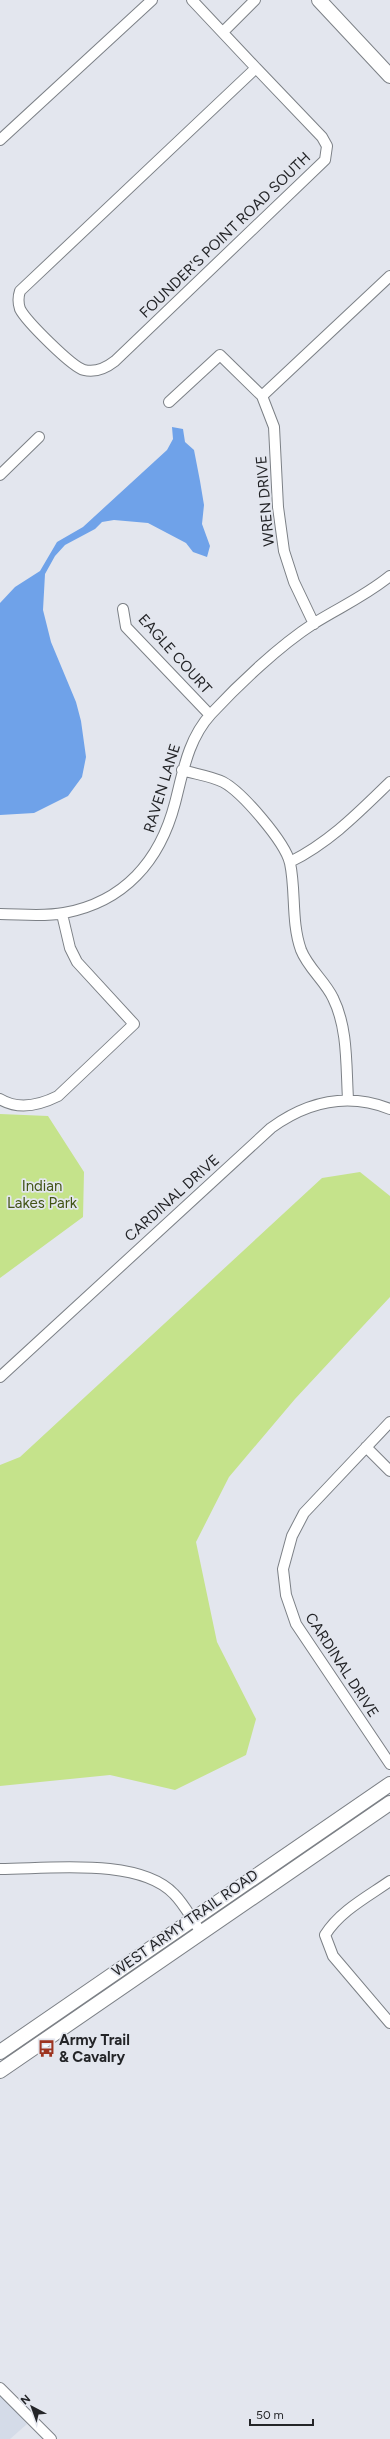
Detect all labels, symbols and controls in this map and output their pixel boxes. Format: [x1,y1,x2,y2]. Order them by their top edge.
street label: FOUNDER'S POINT ROAD SOUTH [136,148,314,322]
street label: WREN DRIVE [252,455,278,547]
street label: EAGLE COURT [134,610,216,698]
street label: RAVEN LANE [140,741,184,835]
street label: CARDINAL DRIVE [121,1151,223,1245]
park label: Indian Lakes Park [7,1177,78,1212]
street label: CARDINAL DRIVE [301,1609,383,1721]
street label: WEST ARMY TRAIL ROAD [108,1866,262,1980]
place label: Army Trail & Cavalry [59,2031,130,2066]
bus stop icon: Army Trail & Cavalry [36,2039,56,2059]
north arrow [12,2387,52,2427]
text: N [18,2392,33,2408]
scale bar [250,2401,313,2427]
text: 50 m [256,2408,284,2422]

